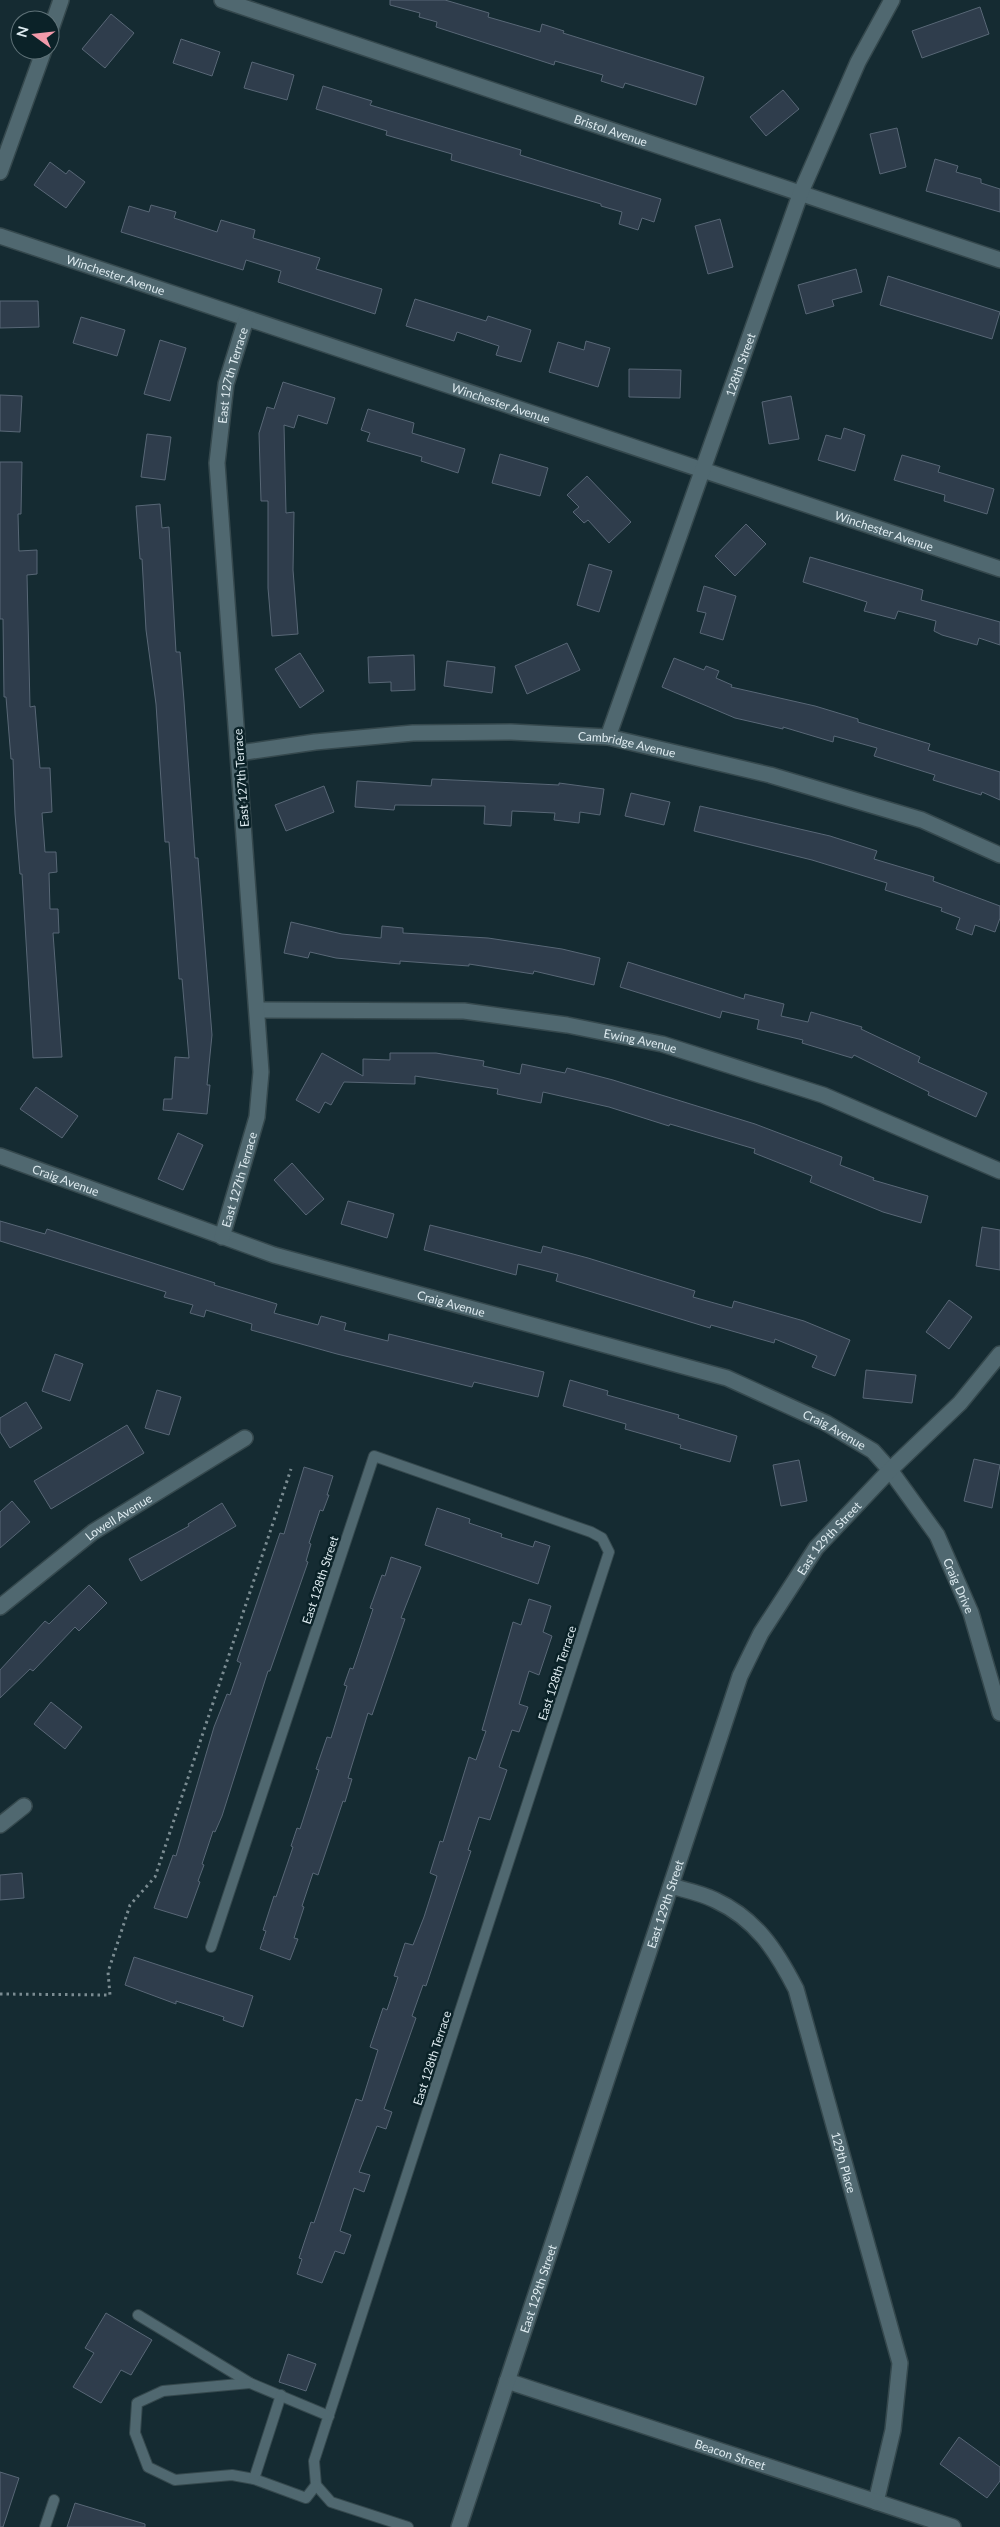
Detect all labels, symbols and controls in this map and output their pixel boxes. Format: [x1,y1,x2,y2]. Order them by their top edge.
north arrow [10,10,60,60]
text: N [12,24,32,39]
street label: Bristol Avenue [572,111,650,149]
street label: Winchester Avenue [64,251,167,298]
street label: East 127th Terrace [214,325,251,424]
street label: 128th Street [722,330,758,399]
street label: Winchester Avenue [450,379,552,426]
street label: Winchester Avenue [833,507,936,554]
street label: East 127th Terrace [230,728,252,828]
street label: Cambridge Avenue [578,728,677,760]
street label: Ewing Avenue [603,1025,679,1056]
street label: East 127th Terrace [218,1130,260,1229]
street label: Craig Avenue [30,1161,101,1199]
street label: Craig Avenue [416,1287,487,1320]
street label: Craig Avenue [801,1406,869,1453]
street label: Lowell Avenue [82,1490,154,1543]
street label: East 129th Street [793,1498,864,1578]
street label: East 128th Street [299,1533,342,1626]
street label: Craig Drive [940,1555,978,1616]
street label: East 128th Terrace [535,1624,579,1722]
street label: East 129th Street [643,1857,686,1950]
street label: East 128th Terrace [410,2009,454,2107]
street label: 129th Place [829,2130,860,2195]
street label: East 129th Street [516,2242,559,2335]
street label: Beacon Street [693,2435,768,2473]

